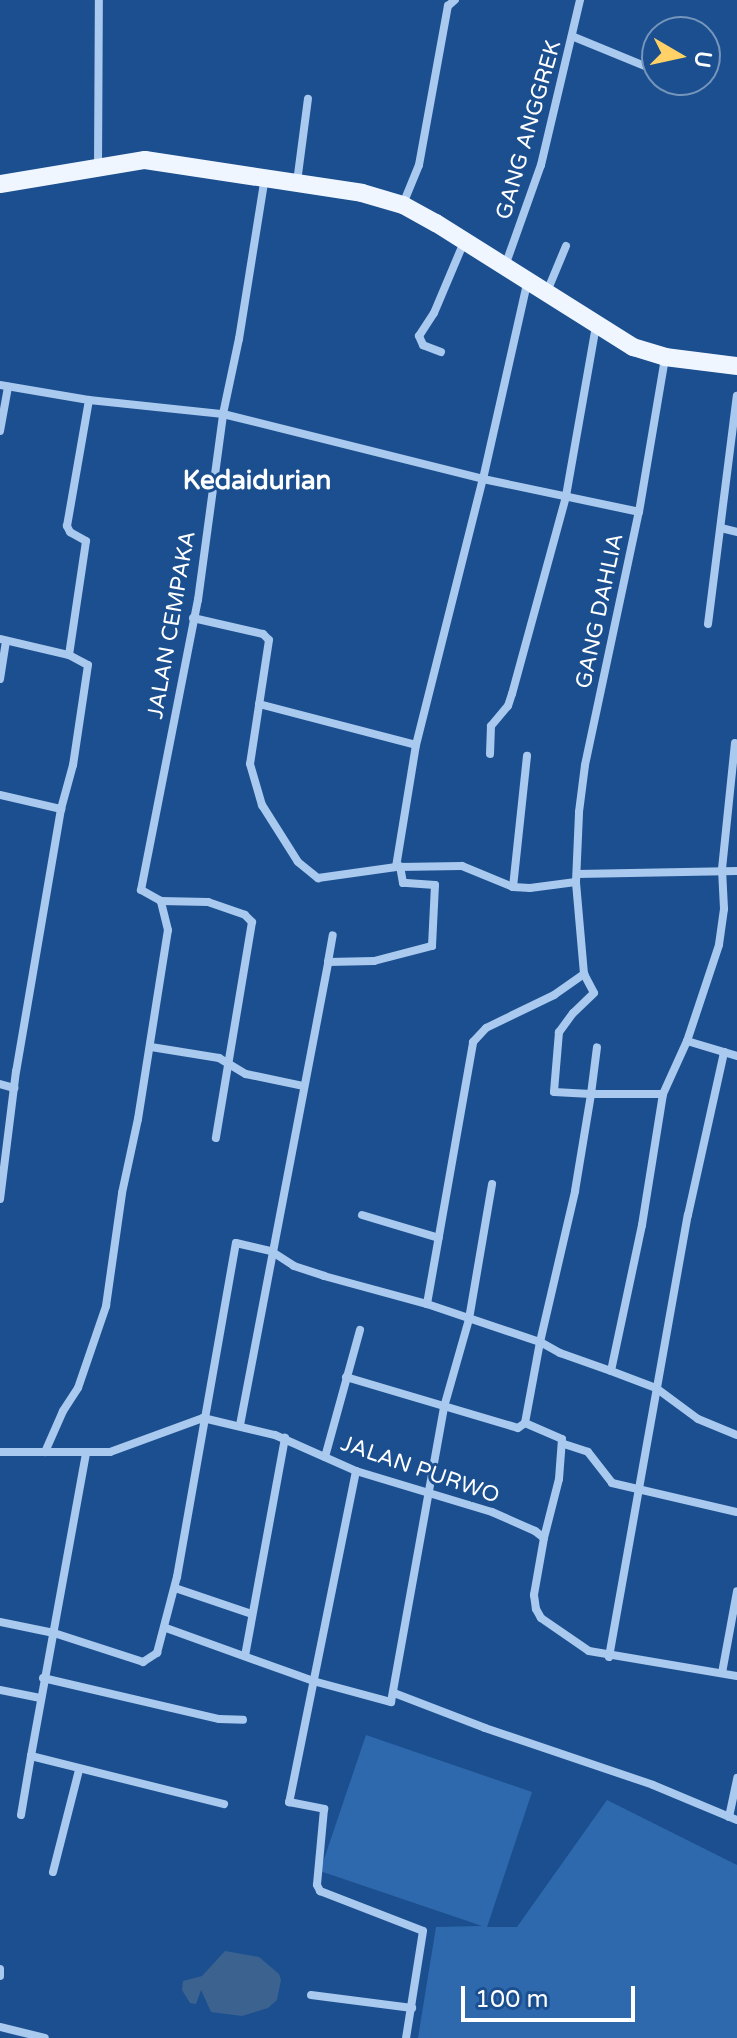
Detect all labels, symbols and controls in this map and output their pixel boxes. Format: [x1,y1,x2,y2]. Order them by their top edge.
north arrow [641,16,721,96]
street label: GANG ANGGREK [491,37,567,223]
text: U [689,49,717,70]
district label: Kedaidurian [183,465,331,497]
street label: JALAN CEMPAKA [142,529,202,721]
street label: GANG DAHLIA [571,531,629,691]
street label: JALAN PURWO [337,1431,503,1509]
scale bar [465,1970,639,2020]
text: 100 m [475,1985,549,2014]

